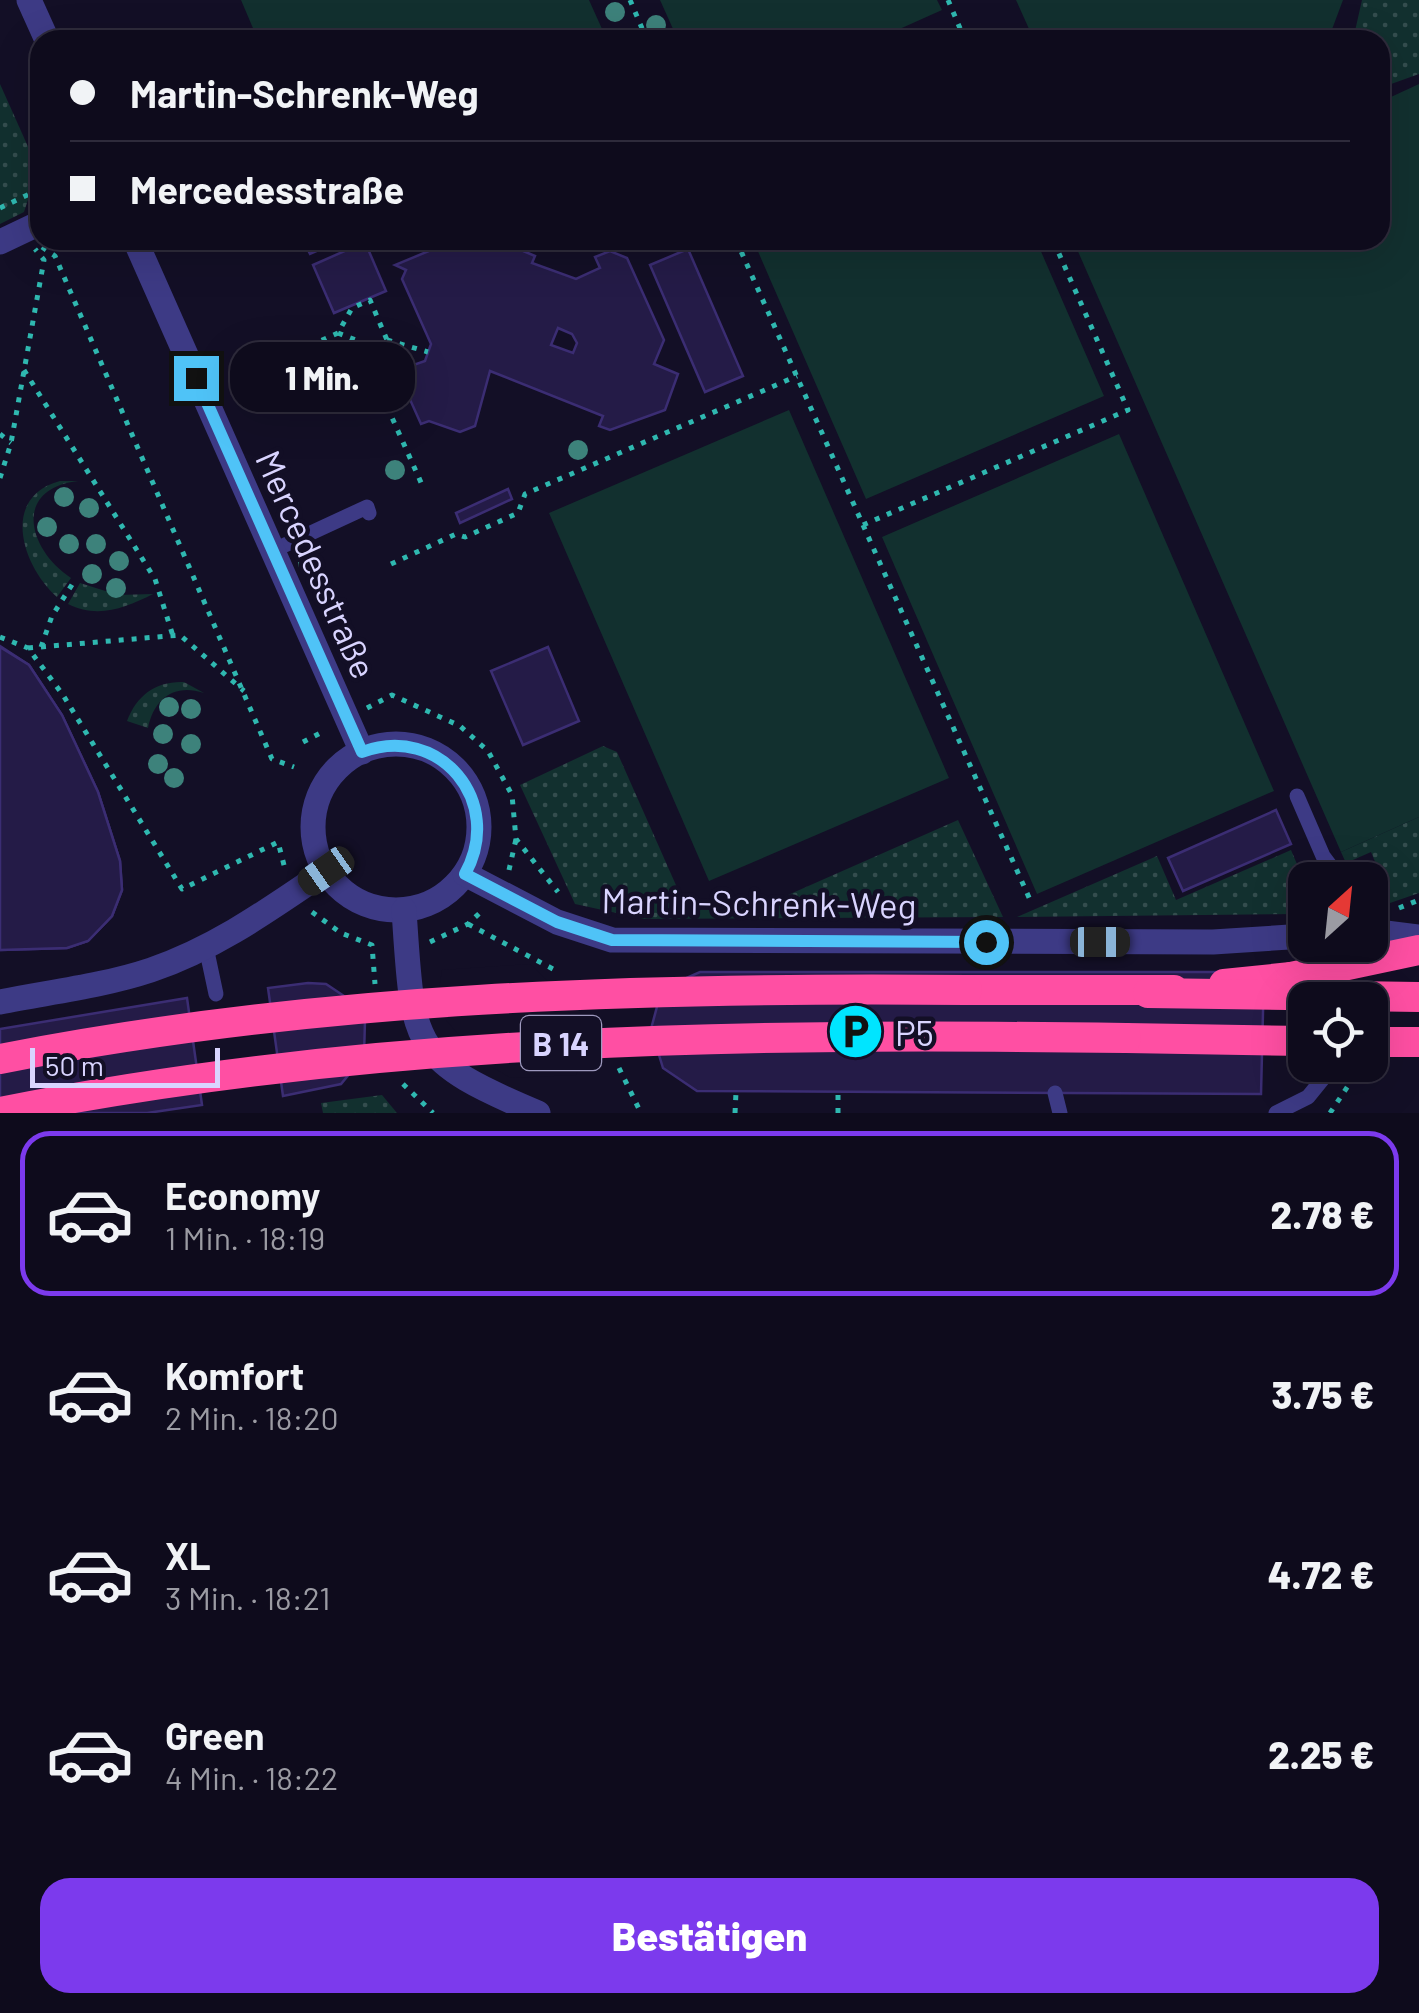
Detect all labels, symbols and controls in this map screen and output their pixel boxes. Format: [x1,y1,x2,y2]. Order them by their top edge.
text: Martin-Schrenk-Weg [130,70,479,116]
text: Mercedesstraße [130,166,404,212]
callout: 1 Min. [231,343,416,413]
route end [174,356,219,401]
text: 1 Min. [285,358,360,396]
street label: Mercedesstraße [248,444,386,684]
car [293,842,359,900]
north arrow [1288,862,1388,962]
map controls [1288,862,1388,1082]
street label: Martin-Schrenk-Weg [601,878,917,926]
route start [964,920,1009,965]
car [1070,927,1130,957]
button: locate [1288,982,1388,1082]
parking icon: P5 [826,1002,886,1062]
place label: P5 [895,1011,934,1053]
road number: B 14 [521,1016,601,1070]
scale bar [30,1043,220,1088]
text: 50 m [45,1048,104,1082]
icon: car [45,1169,135,1259]
text: Economy [165,1172,320,1218]
text: 2.78 € [1271,1191,1374,1237]
text: 1 Min. · 18:19 [165,1218,325,1256]
icon: car [45,1349,135,1439]
text: Komfort [165,1352,304,1398]
text: 3.75 € [1271,1371,1374,1417]
text: 2 Min. · 18:20 [165,1398,339,1436]
icon: car [45,1529,135,1619]
text: XL [165,1532,211,1578]
text: 4.72 € [1268,1551,1374,1597]
text: 3 Min. · 18:21 [165,1578,331,1616]
icon: car [45,1709,135,1799]
text: Green [165,1712,265,1758]
text: 2.25 € [1268,1731,1374,1777]
text: 4 Min. · 18:22 [165,1758,338,1796]
button: Bestätigen [40,1878,1379,1993]

